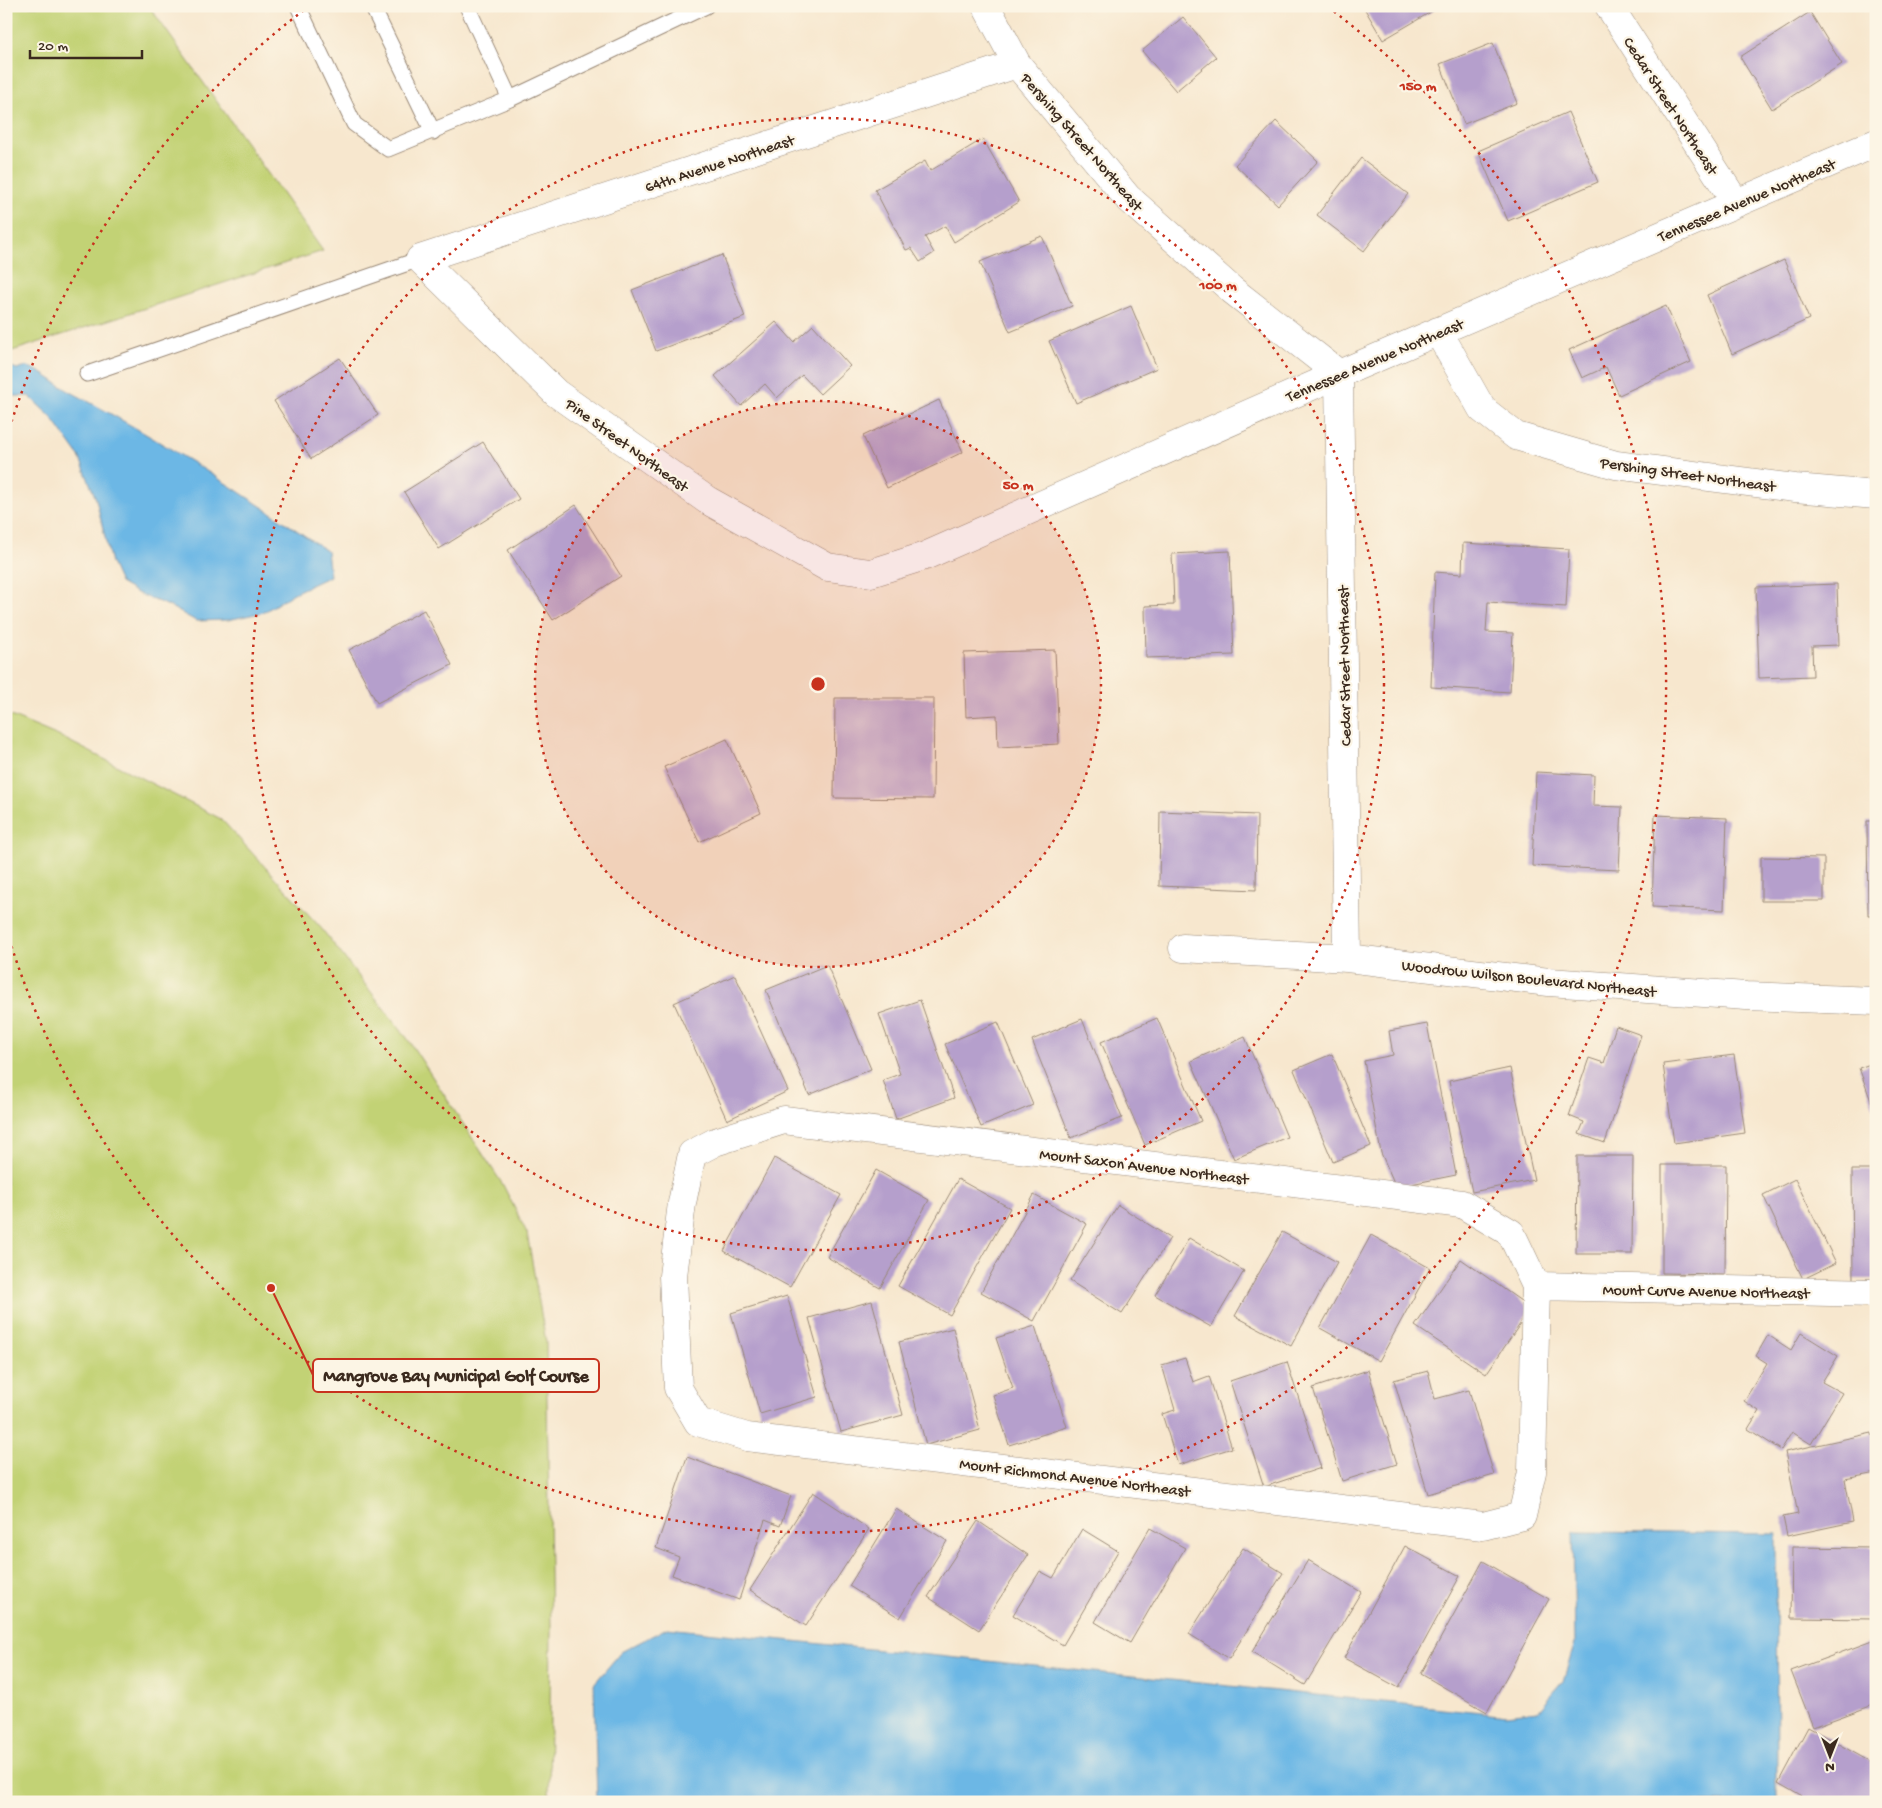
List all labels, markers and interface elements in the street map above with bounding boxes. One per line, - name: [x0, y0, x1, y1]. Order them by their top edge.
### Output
- scale bar: [30, 28, 142, 60]
- street label: Cedar Street Northeast: [1617, 35, 1721, 180]
- text: 20 m: [38, 38, 68, 56]
- street label: Pershing Street Northeast: [1015, 70, 1146, 217]
- text: 150 m: [1399, 78, 1437, 96]
- street label: 64th Avenue Northeast: [643, 132, 798, 198]
- street label: Tennessee Avenue Northeast: [1655, 156, 1840, 249]
- text: 100 m: [1198, 277, 1237, 295]
- street label: Tennessee Avenue Northeast: [1283, 316, 1468, 409]
- street label: Pine Street Northeast: [560, 395, 692, 499]
- street label: Pershing Street Northeast: [1598, 455, 1778, 498]
- text: 50 m: [1003, 477, 1034, 495]
- street label: Cedar Street Northeast: [1336, 584, 1357, 746]
- centre of rings: [809, 675, 827, 693]
- street label: Woodrow Wilson Boulevard Northeast: [1401, 958, 1658, 1003]
- street label: Mount Saxon Avenue Northeast: [1038, 1146, 1251, 1191]
- street label: Mount Curve Avenue Northeast: [1602, 1282, 1811, 1305]
- callout: Mangrove Bay Municipal Golf Course: [313, 1359, 599, 1392]
- text: Mangrove Bay Municipal Golf Course: [323, 1367, 589, 1388]
- street label: Mount Richmond Avenue Northeast: [958, 1456, 1192, 1503]
- north arrow: [1804, 1730, 1854, 1780]
- text: N: [1825, 1758, 1835, 1775]

